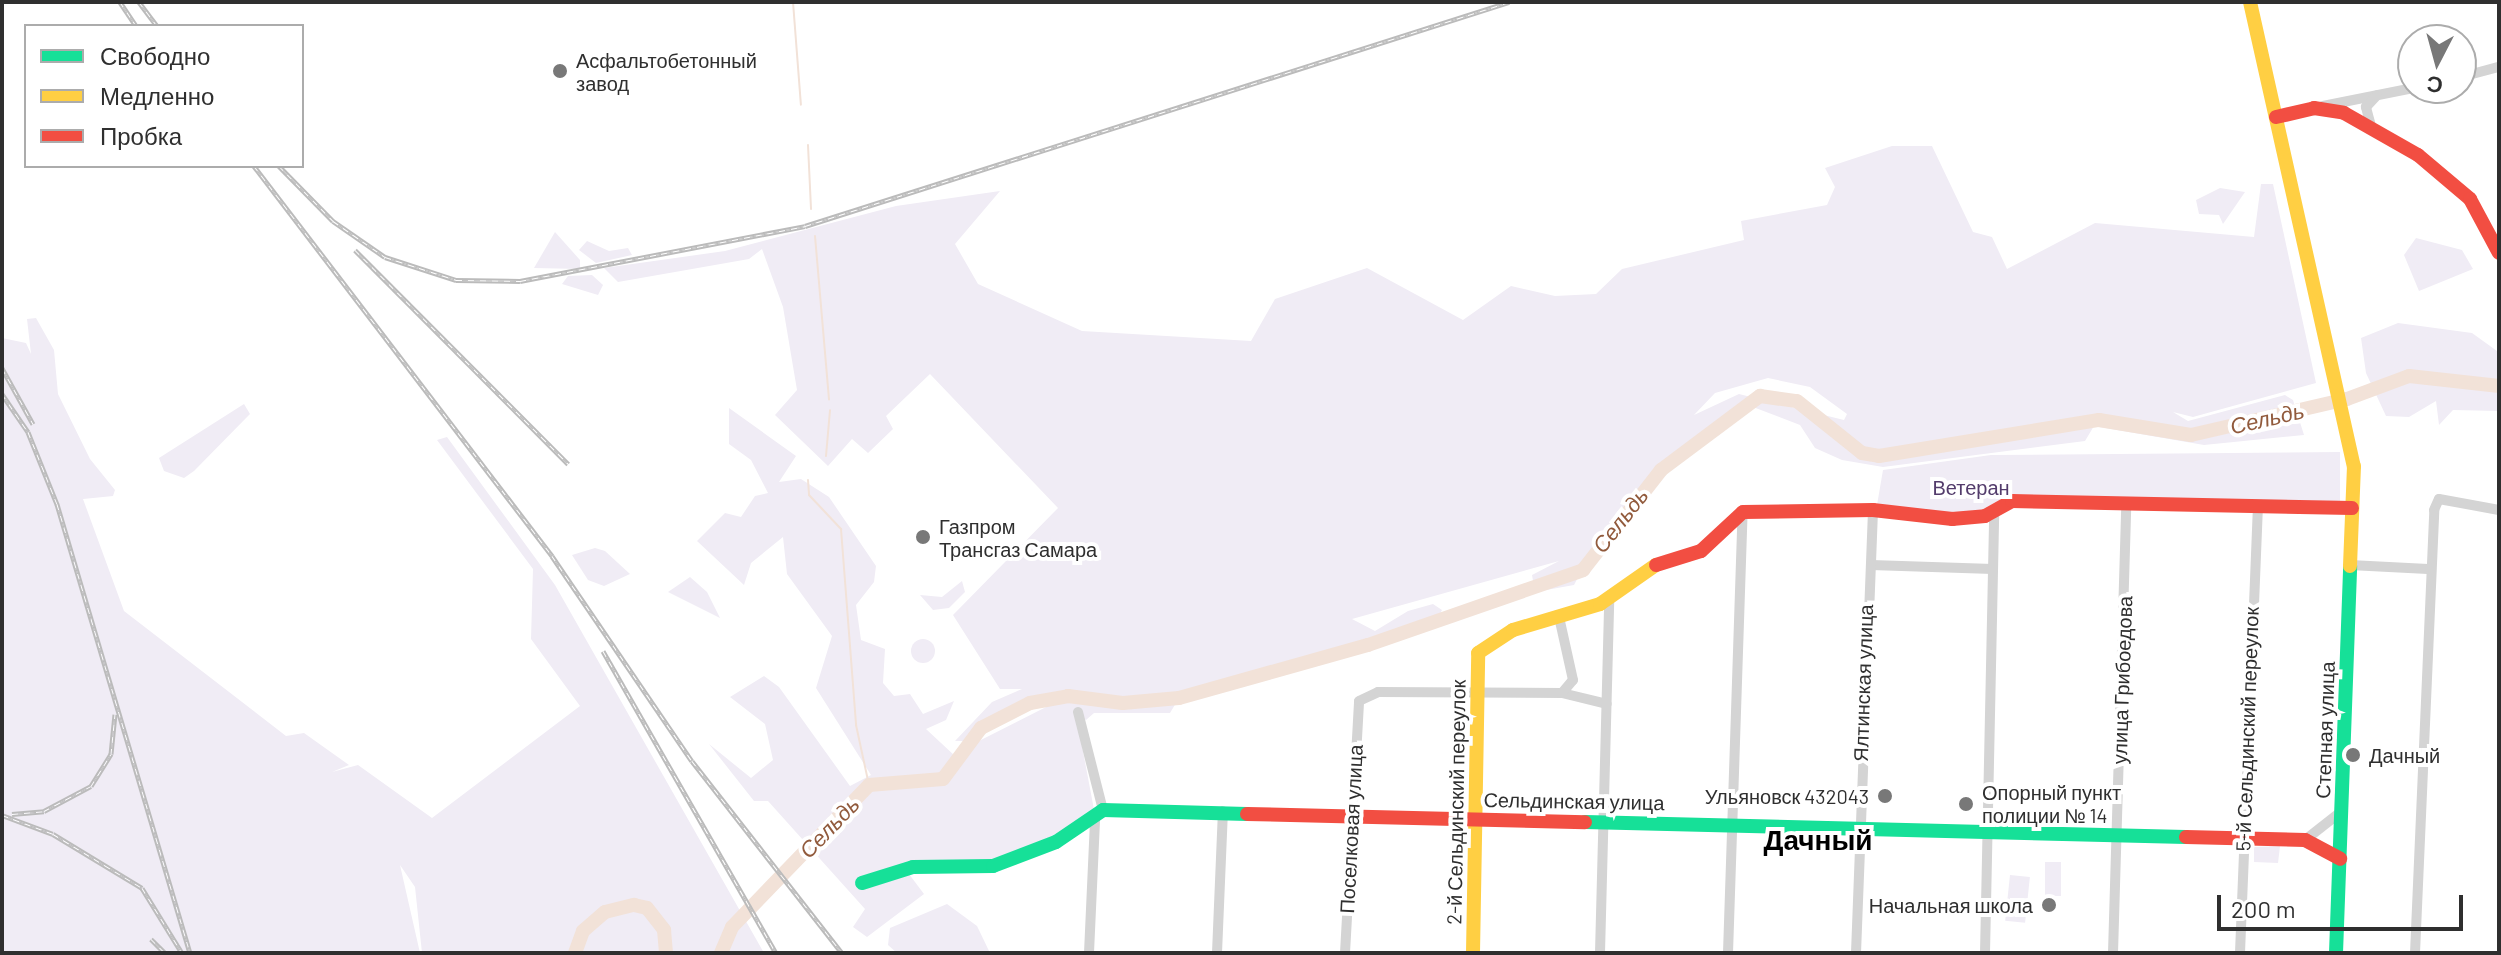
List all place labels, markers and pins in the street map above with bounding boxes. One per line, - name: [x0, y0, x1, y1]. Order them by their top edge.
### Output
- place label: Асфальтобетонный завод: [576, 48, 757, 95]
- marker: Асфальтобетонный завод: [551, 62, 569, 80]
- place label: Газпром Трансгаз Самара: [939, 514, 1097, 561]
- marker: Газпром Трансгаз Самара: [914, 528, 932, 546]
- place label: Дачный: [2369, 743, 2440, 767]
- marker: Дачный: [2344, 746, 2362, 764]
- place label: Опорный пункт полиции № 14: [1982, 780, 2121, 827]
- place label: Ульяновск 432043: [1705, 784, 1869, 808]
- marker: Ульяновск 432043: [1876, 787, 1894, 805]
- marker: Опорный пункт полиции № 14: [1957, 795, 1975, 813]
- place label: Начальная школа: [1869, 893, 2033, 917]
- marker: Начальная школа: [2040, 896, 2058, 914]

